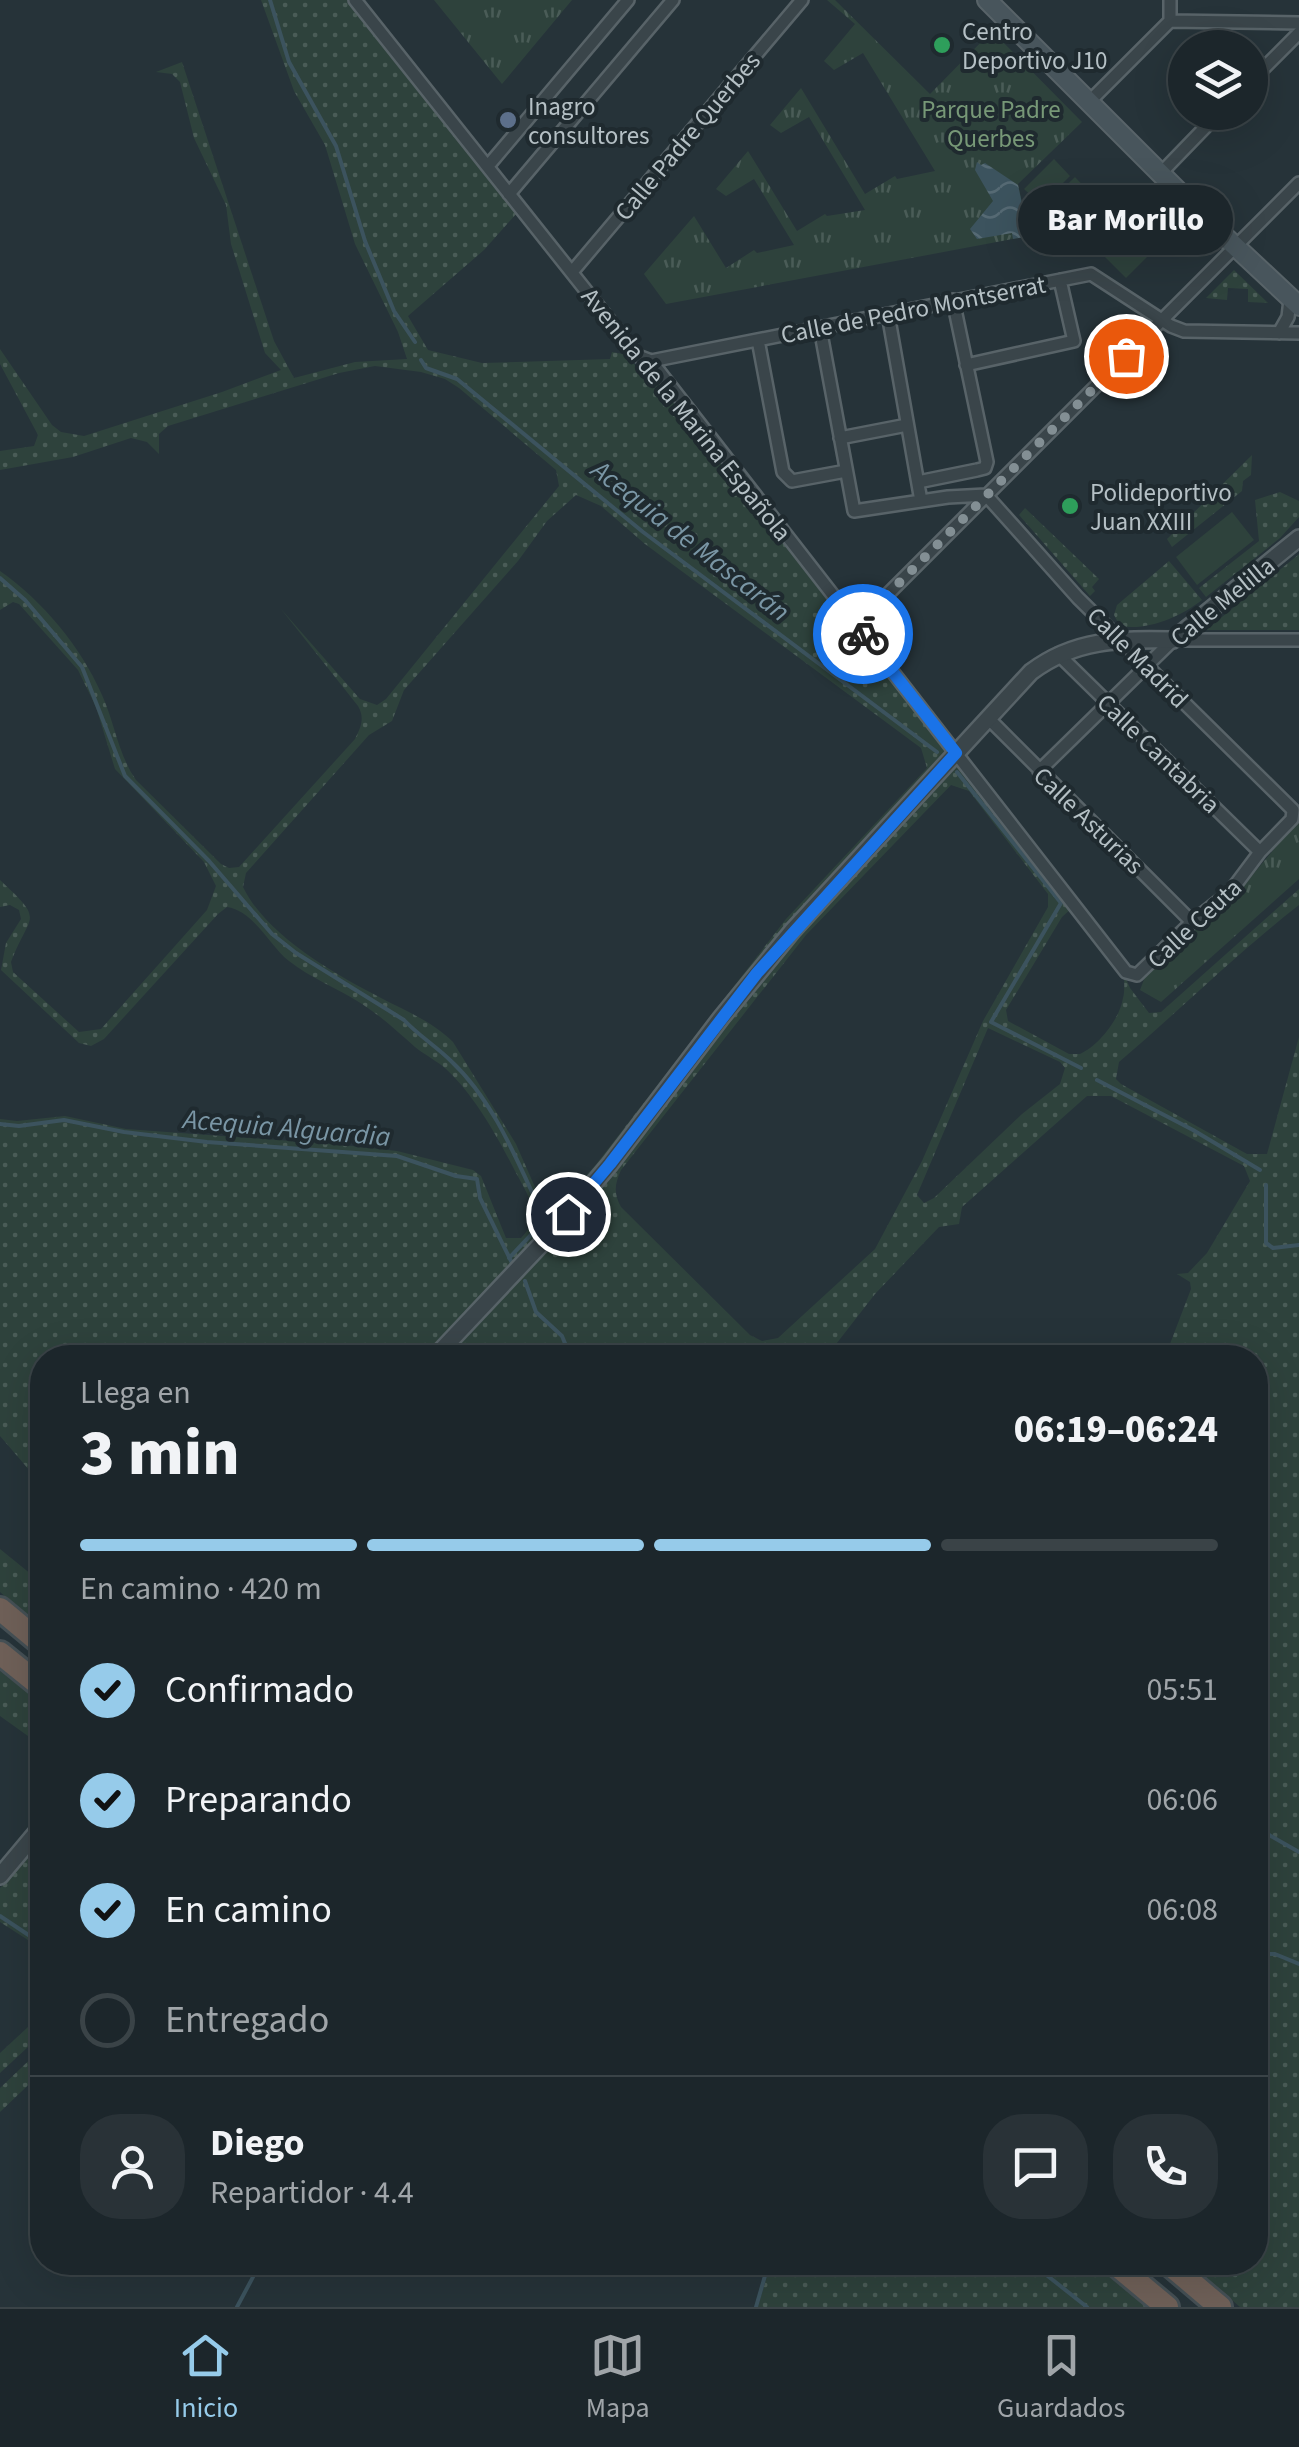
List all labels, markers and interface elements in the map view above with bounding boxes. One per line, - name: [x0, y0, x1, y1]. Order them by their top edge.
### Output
- place label: Centro Deportivo J10: [962, 14, 1107, 79]
- map controls: [1168, 30, 1268, 130]
- button: layers: [1168, 30, 1268, 130]
- marker: Centro Deportivo J10: [931, 34, 953, 56]
- street label: Calle Padre Querbes: [606, 44, 769, 229]
- place label: Inagro consultores: [528, 89, 650, 154]
- park label: Parque Padre Querbes: [921, 92, 1061, 157]
- marker: Inagro consultores: [497, 109, 519, 131]
- callout: Bar Morillo: [1018, 186, 1234, 256]
- text: Bar Morillo: [1047, 197, 1204, 243]
- street label: Calle de Pedro Montserrat: [778, 267, 1049, 353]
- street label: Avenida de la Marina Española: [573, 280, 800, 549]
- pin: [1084, 314, 1169, 399]
- icon: bag: [1099, 329, 1154, 384]
- water label: Acequia de Mascarán: [581, 449, 798, 631]
- place label: Polideportivo Juan XXIII: [1090, 475, 1232, 540]
- marker: Polideportivo Juan XXIII: [1059, 495, 1081, 517]
- street label: Calle Melilla: [1163, 548, 1283, 655]
- courier: [813, 584, 913, 684]
- street label: Calle Madrid: [1078, 599, 1196, 717]
- icon: bike: [836, 607, 891, 662]
- street label: Calle Cantabria: [1088, 685, 1228, 822]
- street label: Calle Asturias: [1025, 759, 1152, 883]
- street label: Calle Ceuta: [1139, 870, 1250, 977]
- water label: Acequia Alguardia: [180, 1099, 392, 1157]
- pin: [526, 1172, 611, 1257]
- icon: home: [541, 1187, 596, 1242]
- text: Llega en: [80, 1370, 191, 1416]
- text: 06:19–06:24: [1014, 1403, 1218, 1457]
- text: 3 min: [80, 1407, 240, 1500]
- text: En camino · 420 m: [80, 1566, 322, 1612]
- icon: check: [80, 1663, 135, 1718]
- text: Confirmado: [165, 1663, 354, 1717]
- text: 05:51: [1146, 1667, 1218, 1713]
- icon: check: [80, 1773, 135, 1828]
- text: Preparando: [165, 1773, 352, 1827]
- text: 06:06: [1146, 1777, 1218, 1823]
- icon: check: [80, 1883, 135, 1938]
- text: En camino: [165, 1883, 332, 1937]
- text: 06:08: [1146, 1887, 1218, 1933]
- text: Entregado: [165, 1993, 329, 2047]
- button: person: [80, 2114, 185, 2219]
- button: chat: [983, 2114, 1088, 2219]
- button: phone: [1113, 2114, 1218, 2219]
- text: Diego: [210, 2116, 305, 2170]
- text: Repartidor · 4.4: [210, 2170, 414, 2216]
- tab: Inicio: [174, 2328, 238, 2428]
- tab: Mapa: [586, 2328, 650, 2428]
- tab: Guardados: [997, 2328, 1125, 2428]

